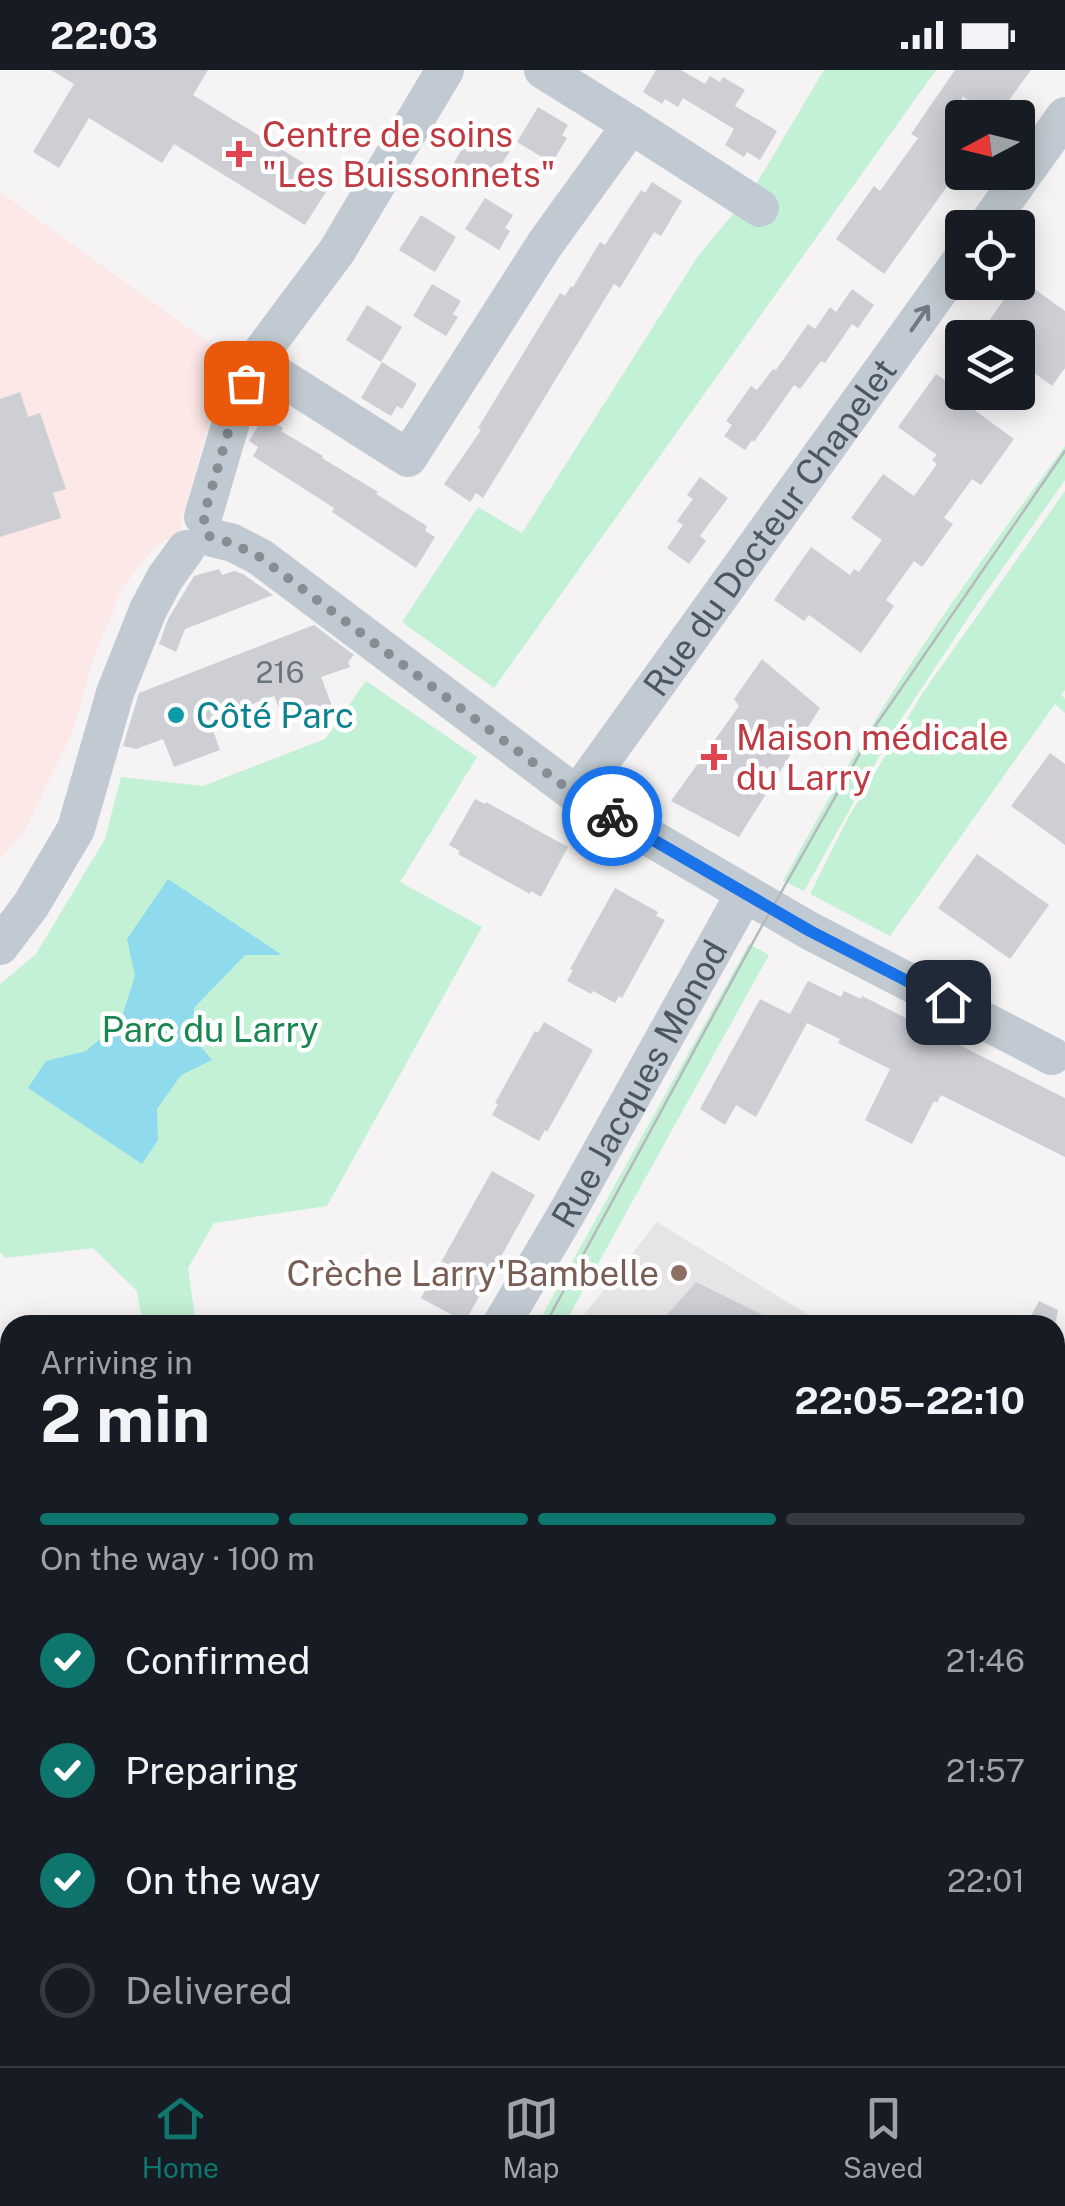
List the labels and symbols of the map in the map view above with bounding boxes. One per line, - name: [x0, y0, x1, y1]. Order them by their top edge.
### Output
- north arrow: [945, 100, 1035, 190]
- place label: Centre de soins "Les Buissonnets": [262, 114, 555, 195]
- marker: Centre de soins "Les Buissonnets": [226, 141, 252, 167]
- one-way arrow: [909, 305, 930, 333]
- pin: [204, 341, 289, 426]
- street label: Rue du Docteur Chapelet: [635, 350, 905, 704]
- house number: 216: [256, 654, 304, 690]
- place label: Côté Parc: [196, 695, 354, 736]
- marker: Côté Parc: [165, 704, 187, 726]
- place label: Maison médicale du Larry: [736, 717, 1009, 798]
- marker: Maison médicale du Larry: [701, 744, 727, 770]
- courier: [562, 766, 662, 866]
- street label: Rue Jacques Monod: [543, 933, 735, 1235]
- pin: [906, 960, 991, 1045]
- park label: Parc du Larry: [102, 1009, 318, 1050]
- place label: Crèche Larry'Bambelle: [287, 1253, 659, 1294]
- marker: Crèche Larry'Bambelle: [668, 1262, 690, 1284]

